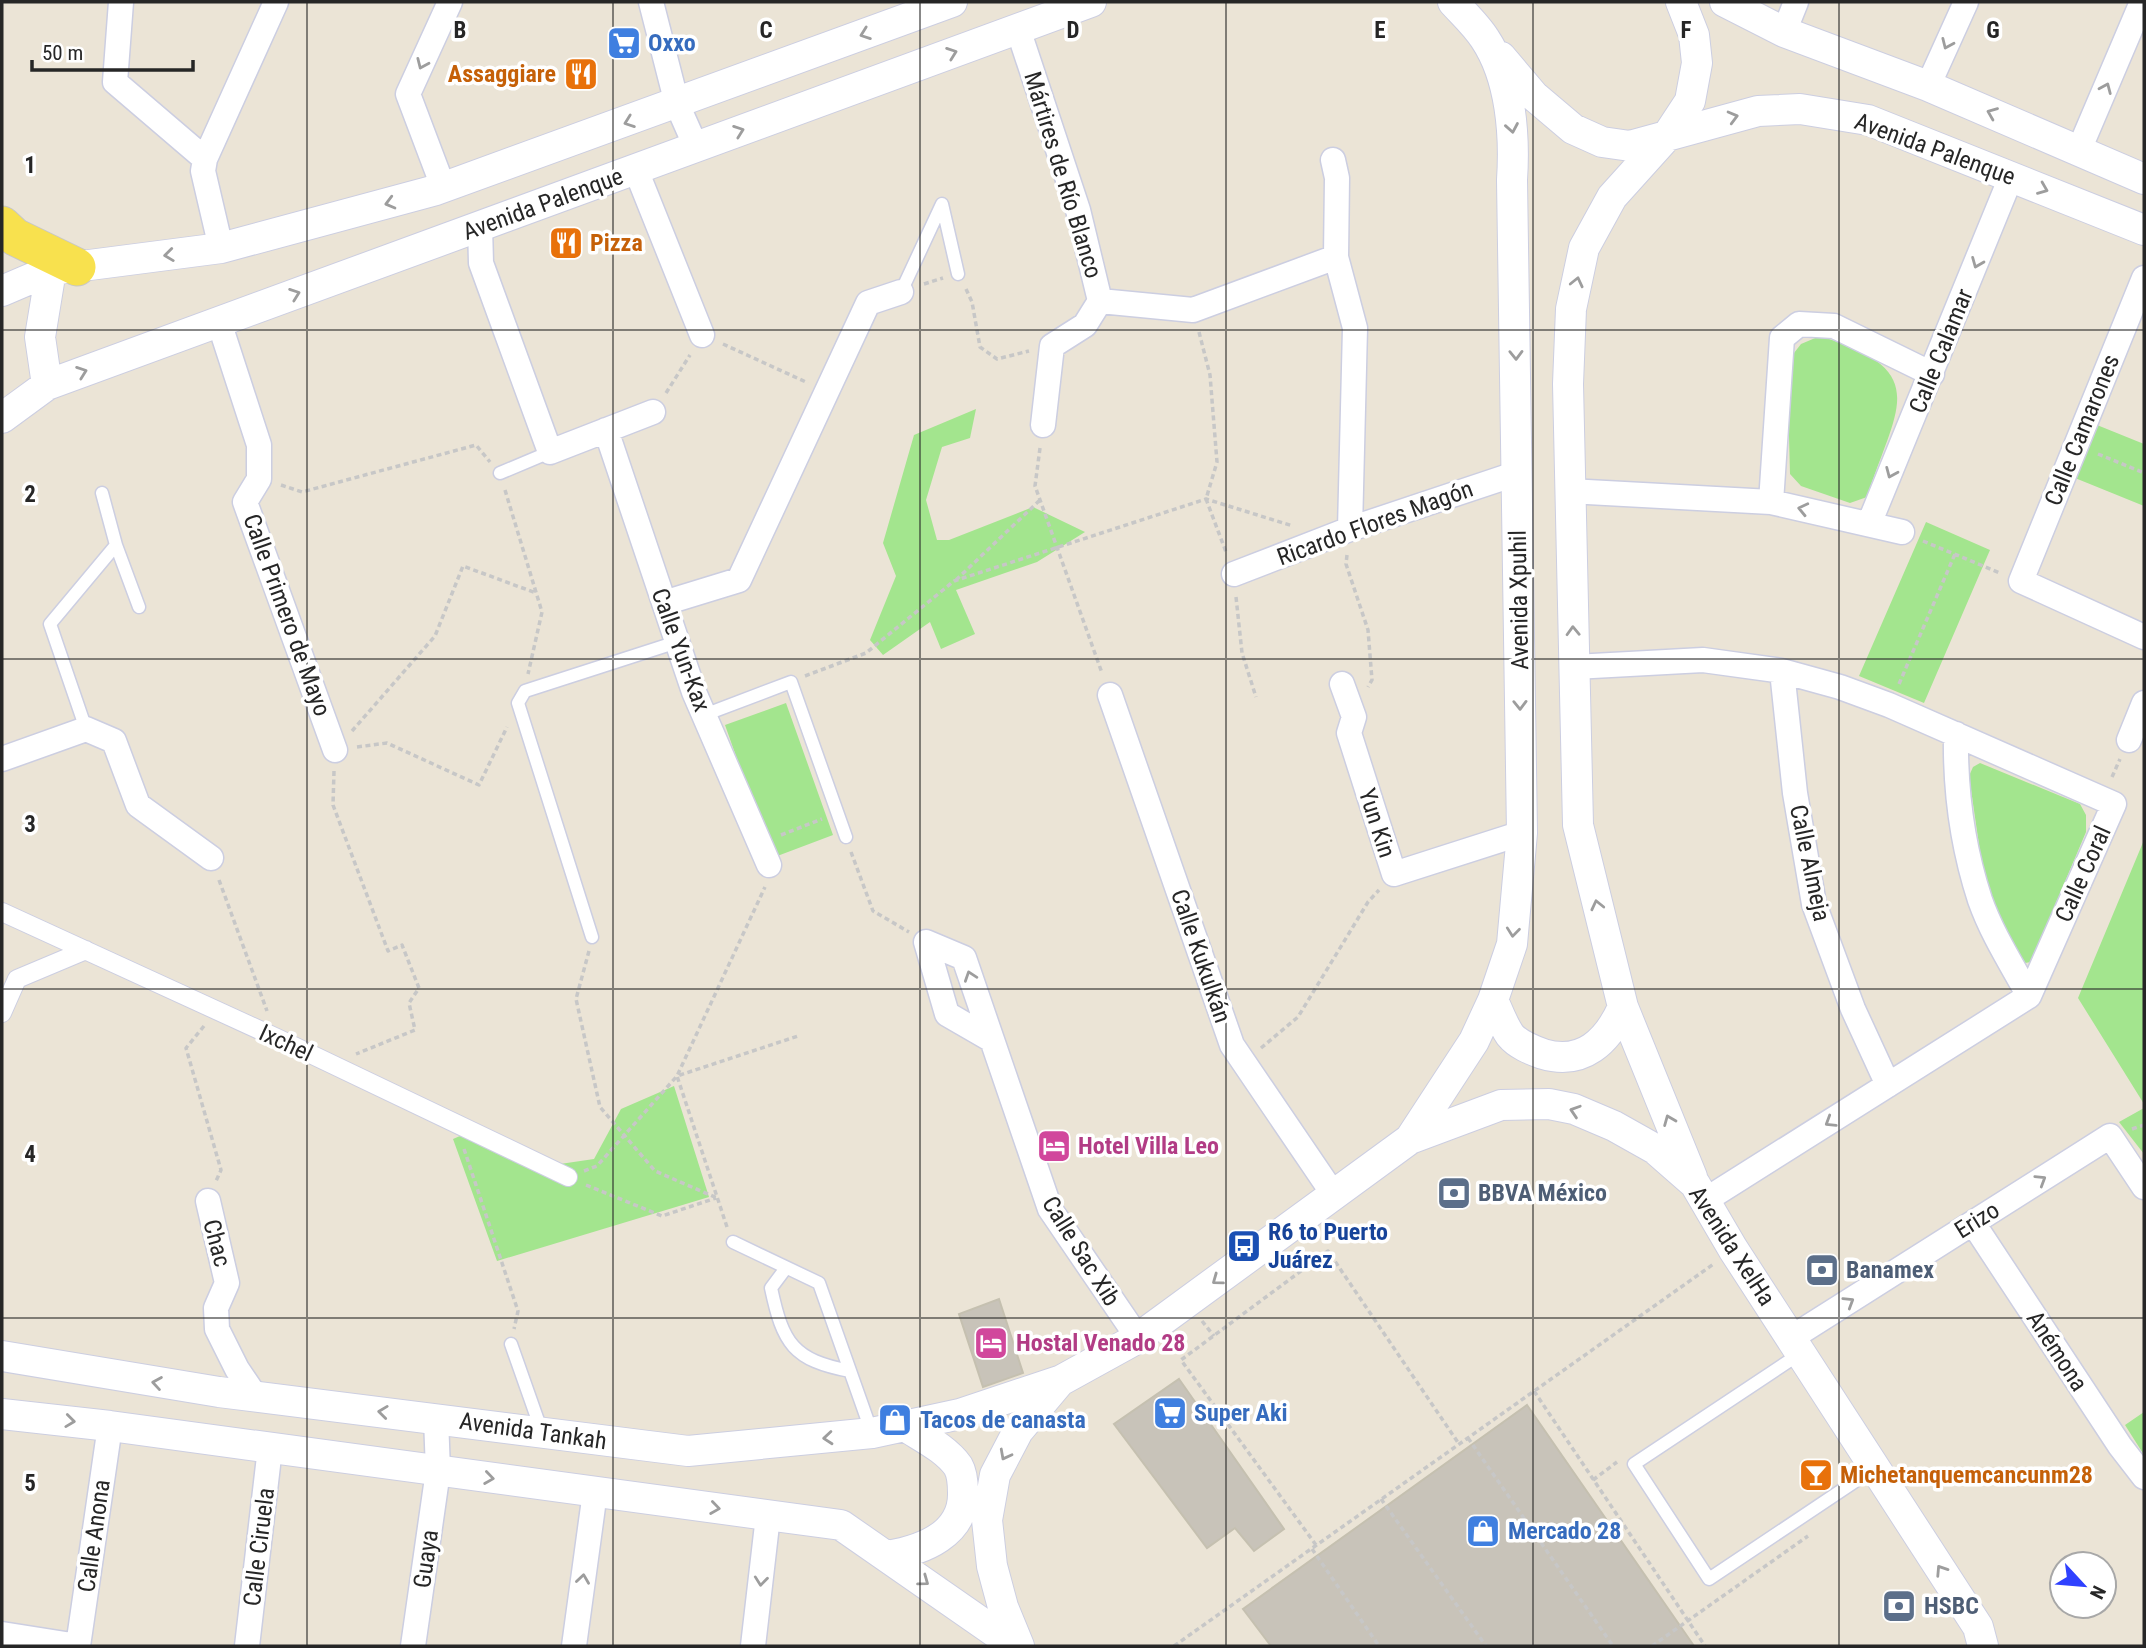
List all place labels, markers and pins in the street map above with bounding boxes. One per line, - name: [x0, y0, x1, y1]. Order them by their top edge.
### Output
- supermarket icon: Oxxo: [605, 24, 643, 62]
- place label: Oxxo: [648, 29, 696, 57]
- restaurant icon: Assaggiare: [562, 55, 600, 93]
- place label: Assaggiare: [448, 60, 556, 88]
- restaurant icon: Pizza: [547, 224, 585, 262]
- place label: Pizza: [590, 229, 643, 257]
- hotel icon: Hotel Villa Leo: [1035, 1127, 1073, 1165]
- place label: Hotel Villa Leo: [1078, 1132, 1219, 1160]
- bank icon: BBVA México: [1435, 1174, 1473, 1212]
- place label: BBVA México: [1478, 1179, 1607, 1207]
- place label: R6 to Puerto Juárez: [1268, 1218, 1388, 1274]
- bus stop icon: R6 to Puerto Juárez: [1225, 1227, 1263, 1265]
- bank icon: Banamex: [1803, 1251, 1841, 1289]
- place label: Banamex: [1846, 1256, 1934, 1284]
- hotel icon: Hostal Venado 28: [972, 1324, 1010, 1362]
- place label: Hostal Venado 28: [1016, 1329, 1185, 1357]
- supermarket icon: Super Aki: [1151, 1394, 1189, 1432]
- place label: Super Aki: [1194, 1399, 1287, 1427]
- shop icon: Tacos de canasta: [876, 1401, 914, 1439]
- place label: Tacos de canasta: [920, 1406, 1086, 1434]
- bar icon: Michetanquemcancunm28: [1797, 1456, 1835, 1494]
- place label: Michetanquemcancunm28: [1840, 1461, 2093, 1489]
- shop icon: Mercado 28: [1464, 1512, 1502, 1550]
- place label: Mercado 28: [1508, 1517, 1621, 1545]
- bank icon: HSBC: [1880, 1587, 1918, 1625]
- place label: HSBC: [1924, 1592, 1979, 1620]

